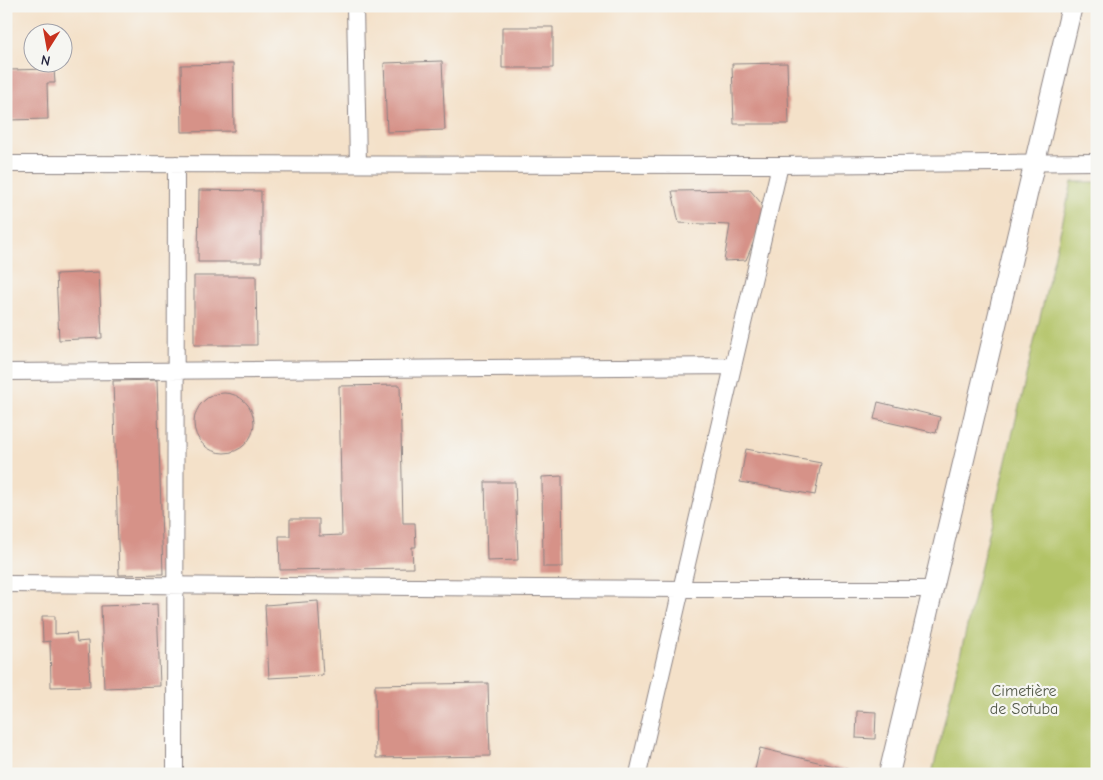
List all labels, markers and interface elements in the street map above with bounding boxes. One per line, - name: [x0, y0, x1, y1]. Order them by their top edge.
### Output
- north arrow: [22, 22, 72, 72]
- text: N: [40, 51, 52, 69]
- park label: Cimetière de Sotuba: [990, 682, 1058, 718]

